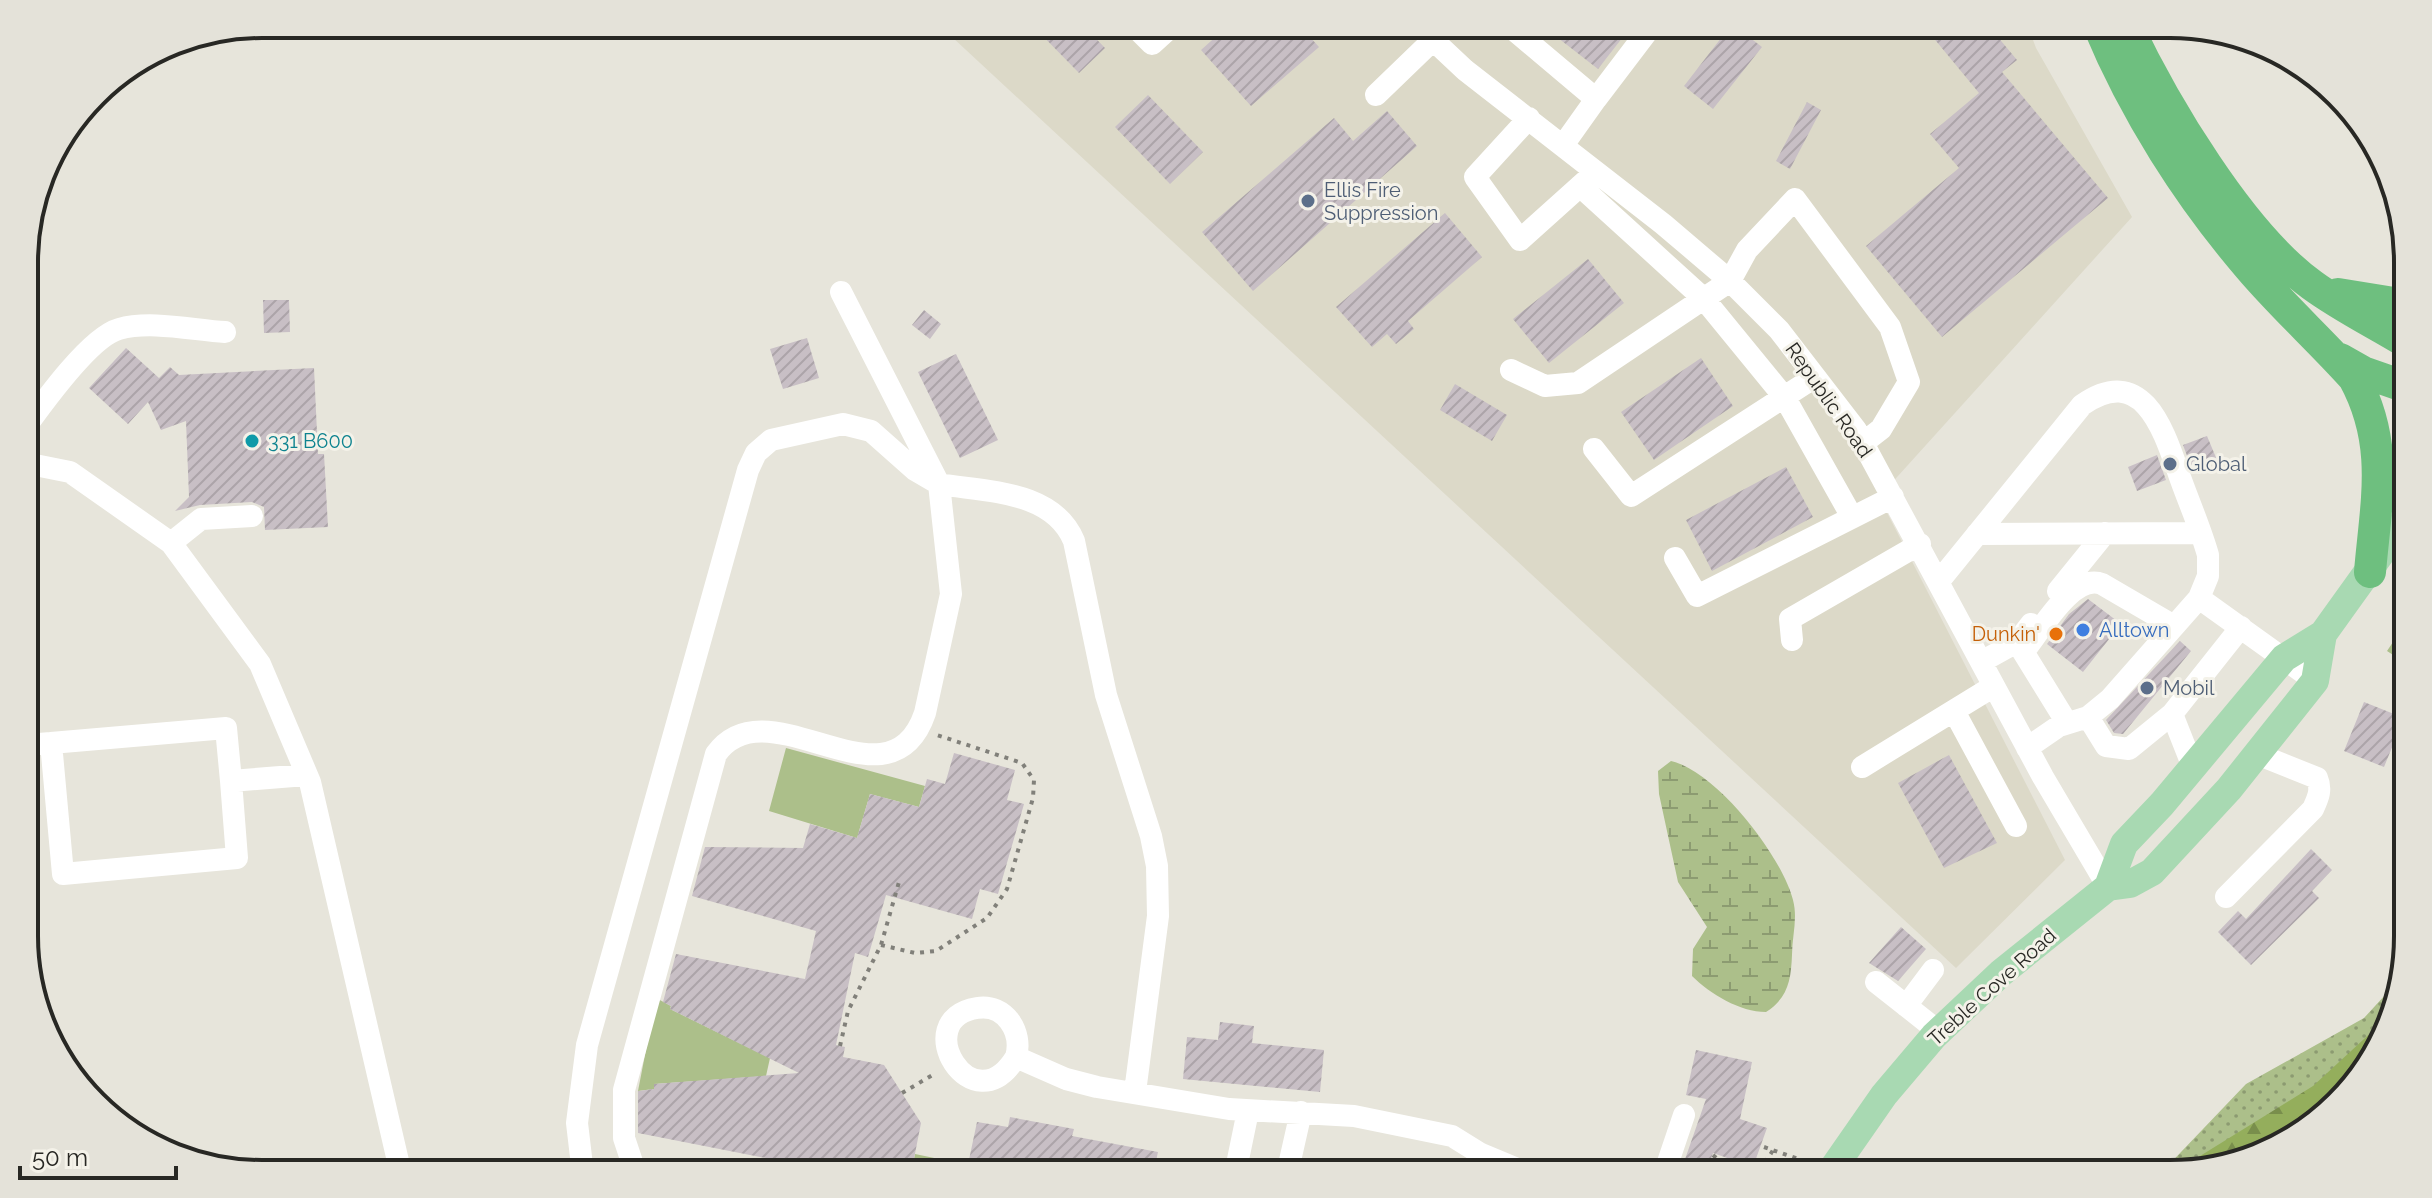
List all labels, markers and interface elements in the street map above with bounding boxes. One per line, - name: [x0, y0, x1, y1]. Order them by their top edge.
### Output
- place label: Ellis Fire Suppression: [1324, 178, 1438, 225]
- marker: Ellis Fire Suppression: [1299, 192, 1317, 210]
- street label: Republic Road: [1780, 338, 1878, 462]
- place label: 331 B600: [268, 429, 353, 453]
- marker: 331 B600: [243, 432, 261, 450]
- place label: Global: [2186, 452, 2247, 476]
- marker: Global: [2161, 455, 2179, 473]
- place label: Alltown: [2099, 618, 2169, 642]
- marker: Alltown: [2074, 621, 2092, 639]
- place label: Dunkin': [1972, 622, 2040, 646]
- marker: Dunkin': [2047, 625, 2065, 643]
- place label: Mobil: [2163, 676, 2215, 700]
- marker: Mobil: [2138, 679, 2156, 697]
- street label: Treble Cove Road: [1923, 923, 2061, 1051]
- scale bar: [20, 1130, 176, 1180]
- text: 50 m: [32, 1143, 88, 1172]

